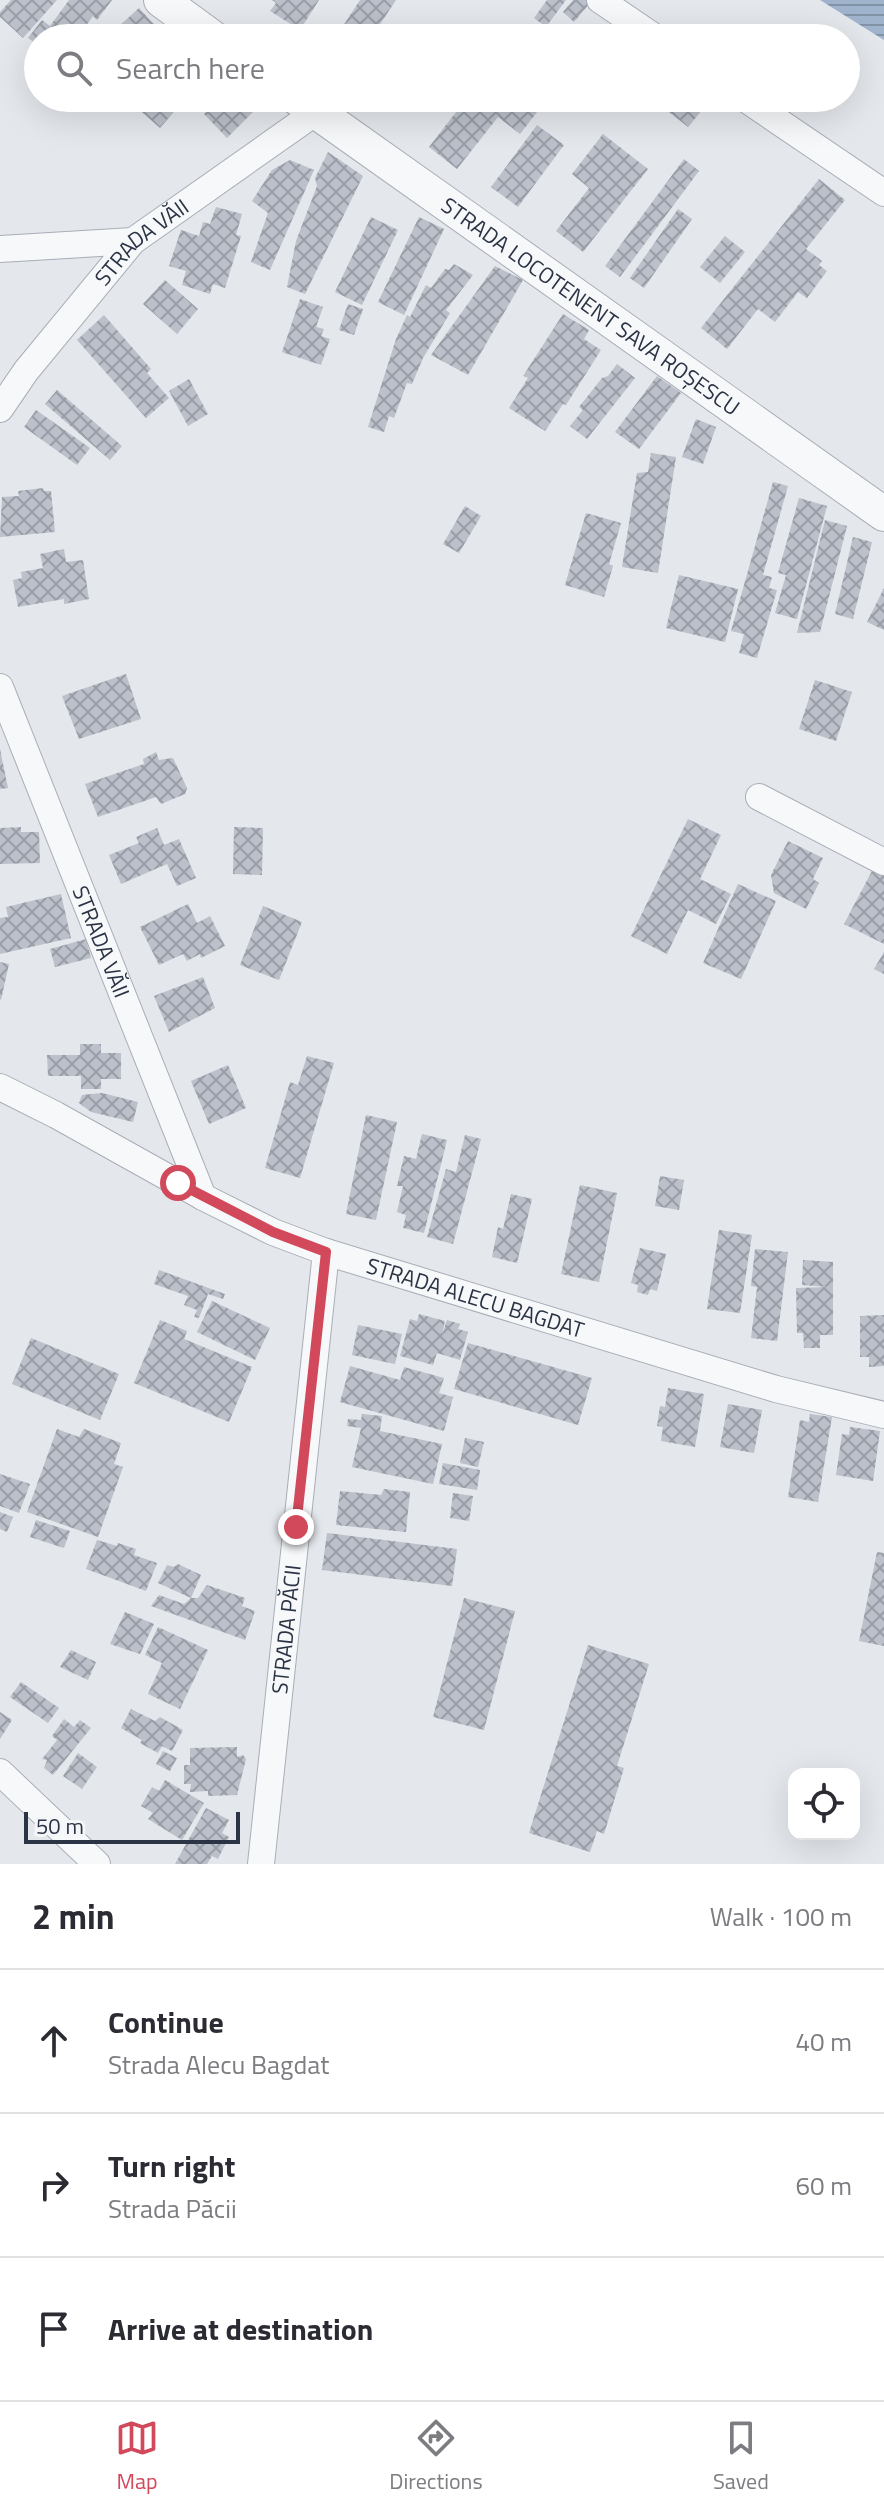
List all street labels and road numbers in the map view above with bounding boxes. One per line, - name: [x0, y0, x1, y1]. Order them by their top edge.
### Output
- street label: STRADA LOCOTENENT SAVA ROȘESCU: [434, 188, 747, 424]
- street label: STRADA VĂII: [86, 190, 196, 293]
- street label: STRADA VĂII: [64, 880, 139, 1003]
- street label: STRADA ALECU BAGDAT: [362, 1248, 589, 1347]
- street label: STRADA PĂCII: [262, 1563, 310, 1696]

